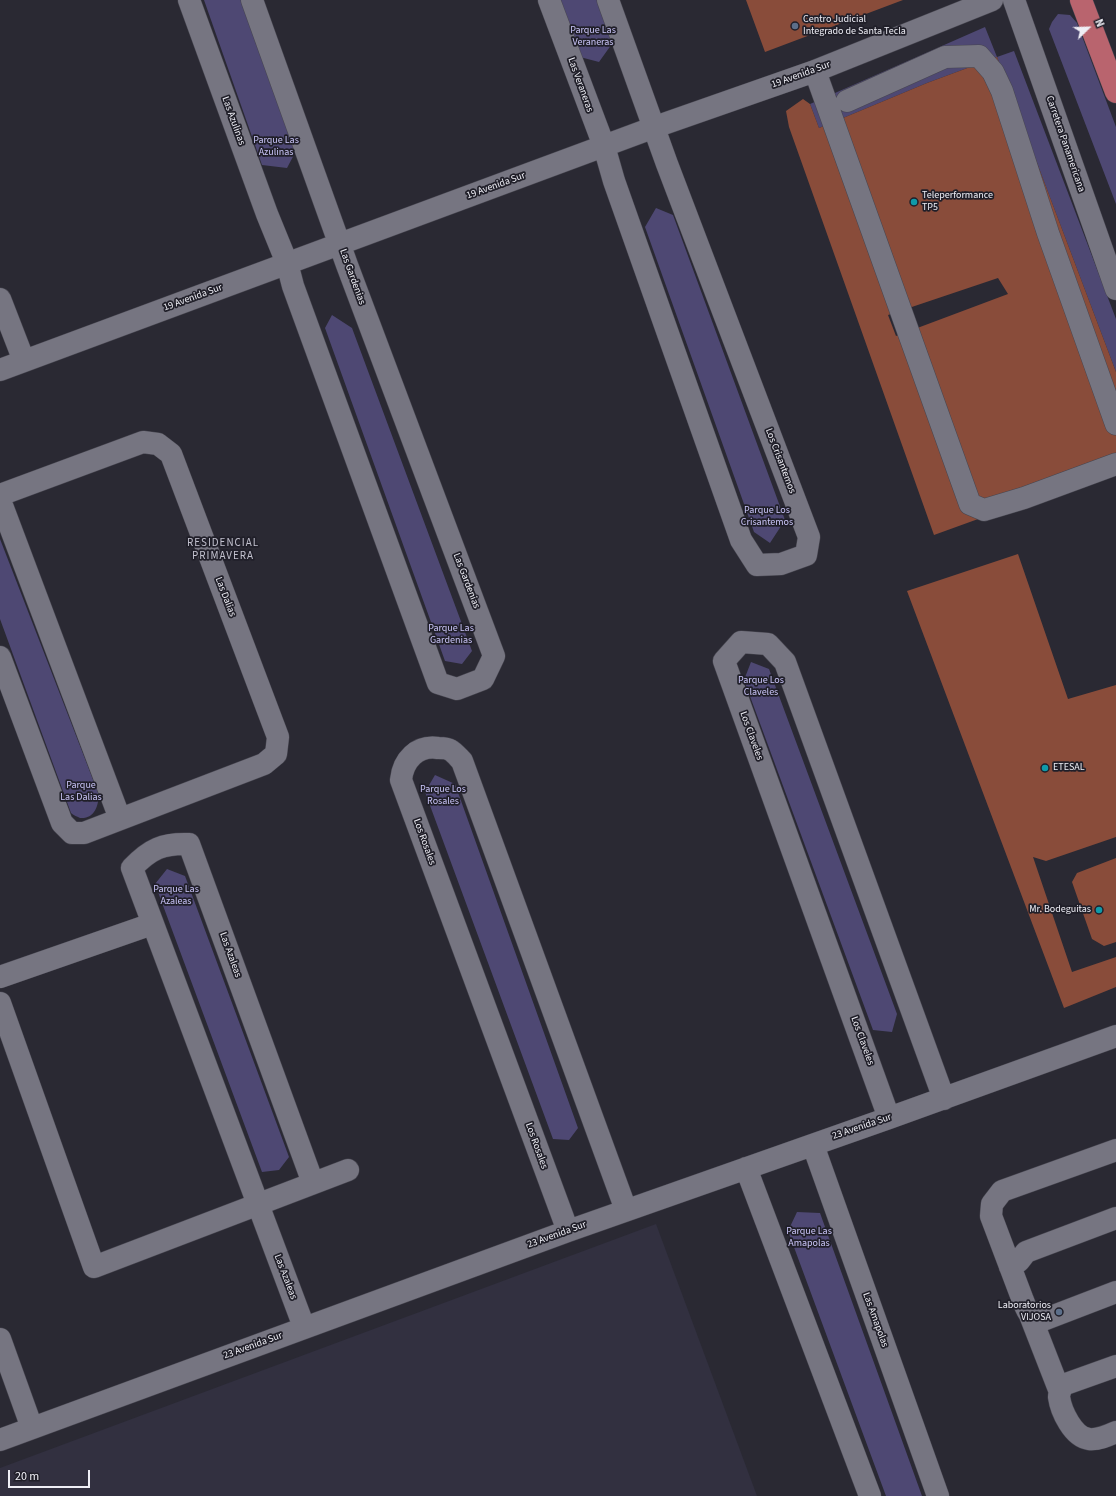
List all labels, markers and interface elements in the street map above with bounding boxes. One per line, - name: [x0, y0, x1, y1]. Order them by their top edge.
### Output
- north arrow: [1068, 8, 1108, 48]
- place label: Centro Judicial Integrado de Santa Tecla: [803, 14, 906, 38]
- text: N: [1091, 17, 1108, 29]
- marker: Centro Judicial Integrado de Santa Tecla: [790, 21, 800, 31]
- park label: Parque Las Veraneras: [570, 25, 616, 48]
- street label: Las Veraneras: [565, 56, 595, 114]
- street label: 19 Avenida Sur: [770, 59, 832, 91]
- street label: Carretera Panamericana: [1043, 94, 1087, 194]
- street label: Las Azulinas: [219, 95, 247, 147]
- park label: Parque Las Azulinas: [253, 135, 299, 158]
- street label: 19 Avenida Sur: [465, 170, 527, 202]
- place label: Teleperformance TP5: [922, 190, 993, 214]
- marker: Teleperformance TP5: [909, 197, 919, 207]
- street label: Las Gardenias: [336, 248, 368, 306]
- street label: 19 Avenida Sur: [162, 282, 224, 314]
- street label: Los Crisantemos: [762, 427, 798, 495]
- park label: Parque Los Crisantemos: [741, 505, 793, 528]
- district label: RESIDENCIAL PRIMAVERA: [187, 537, 259, 563]
- street label: Las Gardenias: [450, 552, 482, 610]
- street label: Las Dalias: [212, 575, 238, 619]
- park label: Parque Las Gardenias: [428, 623, 474, 646]
- park label: Parque Los Claveles: [738, 675, 784, 698]
- street label: Los Claveles: [737, 710, 765, 762]
- place label: ETESAL: [1053, 762, 1085, 774]
- marker: ETESAL: [1040, 763, 1050, 773]
- park label: Parque Las Dalias: [60, 780, 102, 804]
- park label: Parque Los Rosales: [420, 784, 466, 808]
- street label: Los Rosales: [410, 817, 438, 867]
- park label: Parque Las Azaleas: [153, 884, 199, 908]
- place label: Mr. Bodeguitas: [1029, 904, 1091, 916]
- marker: Mr. Bodeguitas: [1094, 905, 1104, 915]
- street label: Las Azaleas: [216, 931, 244, 979]
- street label: Los Claveles: [848, 1015, 876, 1067]
- street label: 23 Avenida Sur: [831, 1111, 893, 1143]
- street label: Los Rosales: [522, 1121, 550, 1171]
- street label: 23 Avenida Sur: [526, 1219, 588, 1251]
- park label: Parque Las Amapolas: [786, 1226, 832, 1250]
- street label: Las Azaleas: [271, 1253, 299, 1301]
- street label: Las Amapolas: [860, 1291, 890, 1349]
- place label: Laboratorios VIJOSA: [998, 1300, 1051, 1324]
- marker: Laboratorios VIJOSA: [1054, 1307, 1064, 1317]
- street label: 23 Avenida Sur: [222, 1330, 284, 1362]
- scale bar: [10, 1462, 92, 1488]
- text: 20 m: [15, 1468, 39, 1485]

